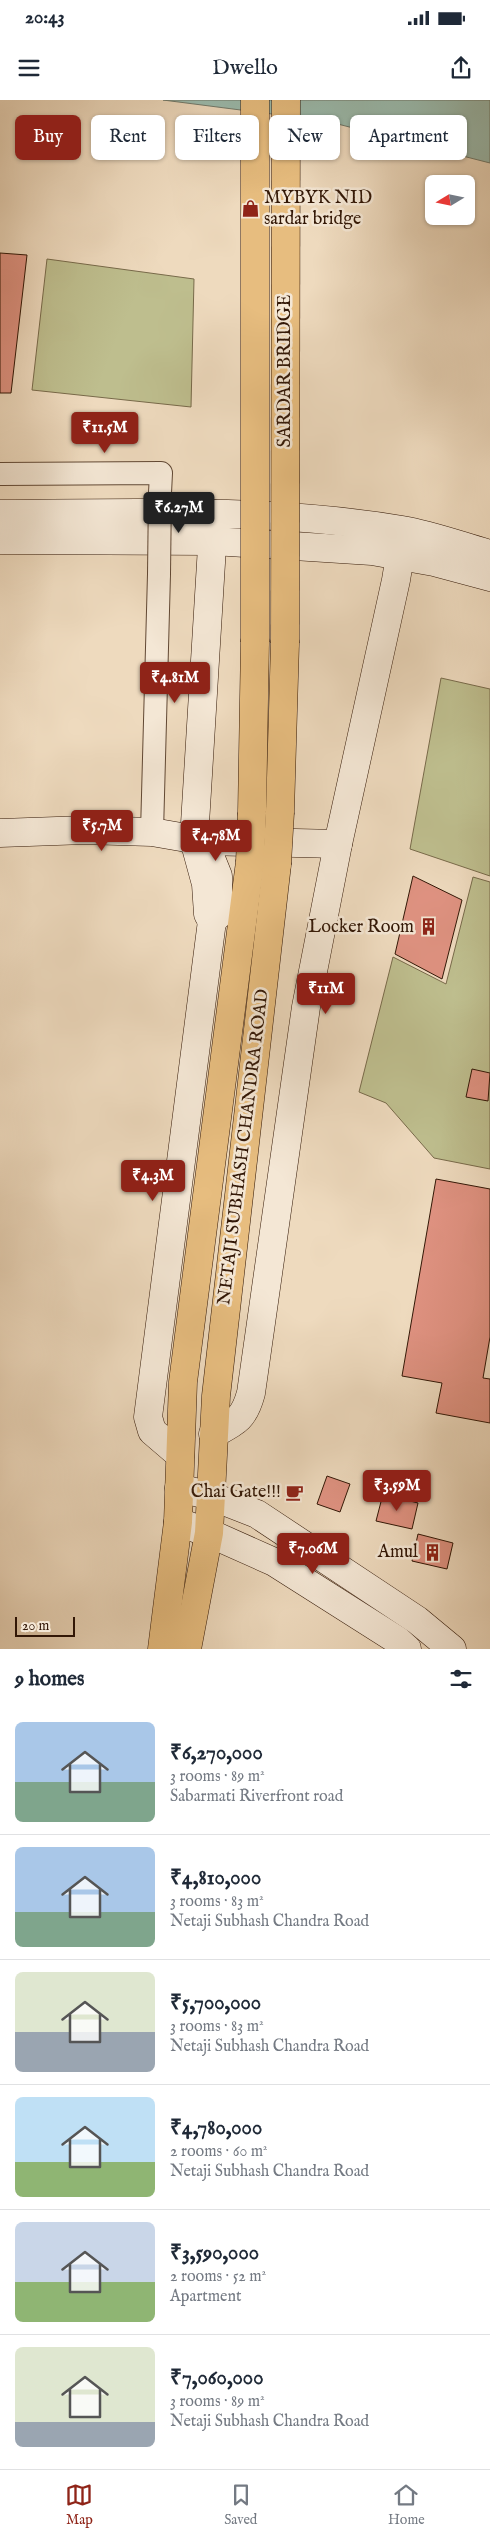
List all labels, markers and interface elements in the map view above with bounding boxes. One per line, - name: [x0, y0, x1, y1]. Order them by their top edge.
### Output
- text: 20:43: [25, 6, 65, 30]
- icon: menu: [15, 54, 43, 82]
- text: Dwello: [212, 54, 278, 82]
- icon: share: [447, 54, 475, 82]
- chip: Buy: [15, 115, 81, 160]
- chip: Rent: [91, 115, 165, 160]
- chip: Filters: [175, 115, 259, 160]
- chip: New: [269, 115, 340, 160]
- chip: Apartment: [350, 115, 467, 160]
- north arrow: [425, 175, 475, 225]
- map controls: [425, 175, 475, 225]
- place label: MYBYK NID sardar bridge: [264, 187, 372, 231]
- shop icon: MYBYK NID sardar bridge: [240, 198, 260, 218]
- street label: SARDAR BRIDGE: [274, 294, 297, 448]
- pin: ₹11.5M: [64, 412, 146, 454]
- text: ₹11.5M: [82, 418, 128, 438]
- pin: ₹6.27M: [138, 492, 220, 534]
- text: ₹6.27M: [154, 498, 204, 518]
- pin: ₹4.81M: [134, 662, 216, 704]
- text: ₹4.81M: [151, 668, 199, 688]
- pin: ₹5.7M: [67, 810, 137, 852]
- text: ₹5.7M: [82, 816, 122, 836]
- pin: ₹4.78M: [175, 820, 257, 862]
- text: ₹4.78M: [192, 826, 240, 846]
- place label: Locker Room: [308, 916, 414, 939]
- building icon: Locker Room: [418, 917, 438, 937]
- pin: ₹11M: [296, 972, 356, 1015]
- text: ₹11M: [308, 979, 344, 999]
- street label: NETAJI SUBHASH CHANDRA ROAD: [213, 988, 275, 1306]
- pin: ₹4.3M: [118, 1160, 188, 1202]
- text: ₹4.3M: [132, 1166, 174, 1186]
- pin: ₹3.59M: [356, 1470, 438, 1512]
- text: ₹3.59M: [374, 1476, 420, 1496]
- place label: Chai Gate!!!: [191, 1481, 281, 1504]
- cafe icon: Chai Gate!!!: [285, 1482, 305, 1502]
- pin: ₹7.06M: [272, 1532, 354, 1575]
- text: ₹7.06M: [288, 1539, 338, 1559]
- place label: Amul: [377, 1541, 418, 1564]
- building icon: Amul: [422, 1542, 442, 1562]
- scale bar: [15, 1614, 75, 1637]
- text: 20 m: [22, 1617, 49, 1635]
- icon: filters: [447, 1665, 475, 1693]
- text: 9 homes: [15, 1666, 84, 1693]
- text: ₹6,270,000: [170, 1740, 263, 1767]
- icon: home: [55, 1742, 115, 1802]
- text: 3 rooms · 89 m²: [170, 1767, 265, 1787]
- text: Sabarmati Riverfront road: [170, 1787, 343, 1807]
- text: ₹4,810,000: [170, 1865, 261, 1892]
- icon: home: [55, 1867, 115, 1927]
- text: 3 rooms · 83 m²: [170, 1892, 264, 1912]
- text: Netaji Subhash Chandra Road: [170, 1912, 369, 1932]
- text: ₹5,700,000: [170, 1990, 261, 2017]
- icon: home: [55, 1992, 115, 2052]
- text: 3 rooms · 83 m²: [170, 2017, 264, 2037]
- text: Netaji Subhash Chandra Road: [170, 2037, 369, 2057]
- text: ₹4,780,000: [170, 2115, 262, 2142]
- icon: home: [55, 2117, 115, 2177]
- text: 2 rooms · 60 m²: [170, 2142, 268, 2162]
- text: Netaji Subhash Chandra Road: [170, 2162, 369, 2182]
- text: ₹3,590,000: [170, 2240, 259, 2267]
- icon: home: [55, 2242, 115, 2302]
- text: 2 rooms · 52 m²: [170, 2267, 266, 2287]
- text: Apartment: [170, 2287, 241, 2307]
- text: ₹7,060,000: [170, 2365, 263, 2392]
- icon: home: [55, 2367, 115, 2427]
- text: 3 rooms · 89 m²: [170, 2392, 265, 2412]
- text: Netaji Subhash Chandra Road: [170, 2412, 369, 2432]
- tab: Map: [65, 2481, 93, 2529]
- tab: Saved: [224, 2481, 257, 2529]
- tab: Home: [388, 2481, 425, 2529]

